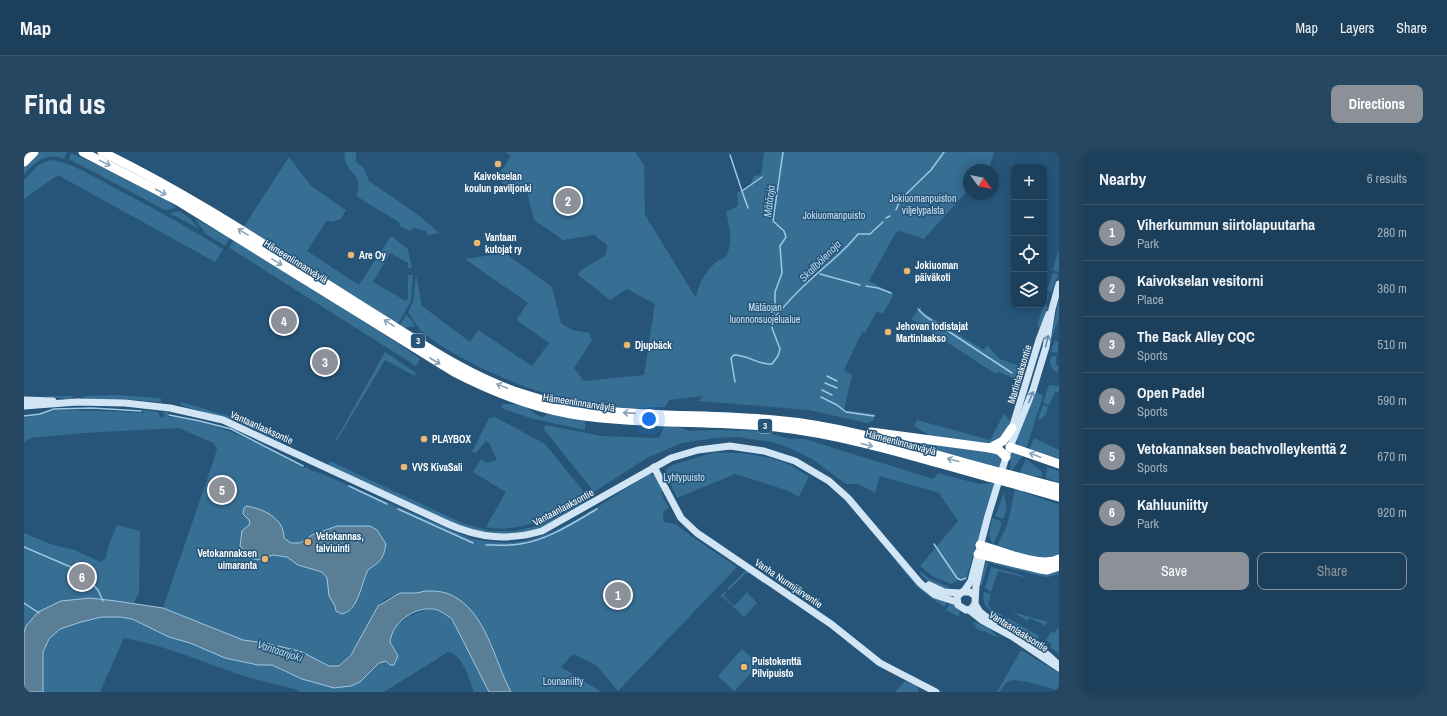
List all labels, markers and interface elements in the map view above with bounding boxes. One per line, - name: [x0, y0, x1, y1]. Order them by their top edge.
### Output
- text: Map: [20, 15, 51, 41]
- text: Map: [1296, 19, 1318, 37]
- text: Layers: [1340, 19, 1374, 37]
- text: Share: [1396, 19, 1427, 37]
- text: Find us: [24, 85, 106, 123]
- button: Directions: [1331, 85, 1423, 123]
- marker: Kaivokselan koulun paviljonki: [493, 159, 503, 169]
- one-way arrow: [99, 160, 111, 167]
- north arrow: [963, 164, 999, 200]
- map controls: [1011, 164, 1047, 308]
- button: +: [1011, 164, 1047, 200]
- text: Nearby: [1099, 167, 1146, 190]
- place label: Kaivokselan koulun paviljonki: [465, 170, 532, 195]
- text: 6 results: [1367, 170, 1407, 187]
- water label: Mätäoja: [760, 184, 778, 218]
- pin: 2: [555, 186, 581, 216]
- one-way arrow: [155, 189, 167, 196]
- park label: Jokiuomanpuiston viljelypalsta: [889, 192, 957, 217]
- button: −: [1011, 200, 1047, 236]
- park label: Jokiuomanpuisto: [803, 209, 866, 222]
- text: Viherkummun siirtolapuutarha: [1137, 214, 1315, 235]
- text: 1: [1109, 224, 1115, 241]
- text: 280 m: [1377, 224, 1407, 241]
- one-way arrow: [238, 228, 249, 236]
- place label: Vantaan kutojat ry: [485, 231, 522, 256]
- text: Park: [1137, 235, 1159, 252]
- button: locate: [1011, 236, 1047, 272]
- street label: Hämeenlinnanväylä: [262, 237, 330, 286]
- water label: Skallbölenoja: [796, 237, 844, 285]
- marker: Vantaan kutojat ry: [472, 238, 482, 248]
- place label: Are Oy: [359, 249, 386, 262]
- marker: Are Oy: [346, 250, 356, 260]
- one-way arrow: [271, 259, 283, 267]
- place label: Jokiuoman päiväkoti: [915, 259, 958, 284]
- marker: Jokiuoman päiväkoti: [902, 266, 912, 276]
- text: Kaivokselan vesitorni: [1137, 270, 1263, 291]
- button: layers: [1011, 272, 1047, 308]
- text: 2: [1109, 280, 1115, 297]
- text: 360 m: [1377, 280, 1407, 297]
- text: Place: [1137, 291, 1164, 308]
- park label: Mätäojan luonnonsuojelualue: [730, 301, 801, 326]
- pin: 4: [271, 306, 297, 336]
- one-way arrow: [384, 319, 395, 327]
- place label: Jehovan todistajat Martinlaakso: [896, 320, 968, 345]
- text: The Back Alley CQC: [1137, 326, 1255, 347]
- marker: Jehovan todistajat Martinlaakso: [883, 327, 893, 337]
- road number: 3: [411, 334, 425, 348]
- one-way arrow: [1044, 335, 1052, 348]
- text: 3: [1109, 336, 1115, 353]
- text: 510 m: [1377, 336, 1407, 353]
- place label: Djupbäck: [635, 339, 672, 352]
- marker: Djupbäck: [622, 340, 632, 350]
- street label: Martinlaaksontie: [1004, 343, 1035, 405]
- pin: 3: [312, 347, 338, 377]
- text: Sports: [1137, 347, 1168, 364]
- one-way arrow: [429, 358, 441, 366]
- one-way arrow: [497, 382, 509, 389]
- text: Open Padel: [1137, 382, 1205, 403]
- street label: Hämeenlinnanväylä: [542, 390, 616, 415]
- one-way arrow: [1028, 391, 1035, 403]
- text: 4: [1109, 392, 1115, 409]
- text: 590 m: [1377, 392, 1407, 409]
- text: Sports: [1137, 403, 1168, 420]
- street label: Vantaanlaaksontie: [228, 408, 296, 447]
- one-way arrow: [623, 409, 636, 416]
- your location: [639, 409, 659, 429]
- road number: 3: [758, 419, 772, 433]
- street label: Hämeenlinnanväylä: [864, 427, 938, 458]
- place label: PLAYBOX: [432, 433, 471, 446]
- marker: PLAYBOX: [419, 434, 429, 444]
- text: Vetokannaksen beachvolleykenttä 2: [1137, 438, 1347, 459]
- one-way arrow: [860, 441, 873, 449]
- text: 5: [1109, 448, 1115, 465]
- text: 670 m: [1377, 448, 1407, 465]
- one-way arrow: [1029, 450, 1041, 458]
- one-way arrow: [947, 455, 960, 463]
- text: Sports: [1137, 459, 1168, 476]
- place label: VVS KivaSali: [412, 461, 463, 474]
- marker: VVS KivaSali: [399, 462, 409, 472]
- park label: Lyhtypuisto: [663, 471, 705, 484]
- pin: 5: [209, 475, 235, 505]
- street label: Vantaanlaaksontie: [530, 486, 596, 529]
- text: Kahluuniitty: [1137, 494, 1208, 515]
- text: 6: [1109, 504, 1115, 521]
- text: 920 m: [1377, 504, 1407, 521]
- text: Park: [1137, 515, 1159, 532]
- place label: Vetokannas, talviuinti: [316, 530, 364, 555]
- marker: Vetokannas, talviuinti: [303, 537, 313, 547]
- place label: Vetokannaksen uimaranta: [197, 547, 257, 572]
- button: Save: [1099, 552, 1249, 590]
- button: Share: [1257, 552, 1407, 590]
- marker: Vetokannaksen uimaranta: [260, 554, 270, 564]
- street label: Vanha Nurmijärventie: [752, 556, 826, 611]
- pin: 6: [69, 562, 95, 592]
- pin: 1: [605, 580, 631, 610]
- street label: Vantaanlaaksontie: [987, 608, 1051, 655]
- water label: Vantaanjoki: [256, 637, 305, 665]
- place label: Puistokenttä Pilvipuisto: [752, 655, 802, 680]
- marker: Puistokenttä Pilvipuisto: [739, 662, 749, 672]
- park label: Lounaniitty: [543, 675, 584, 688]

